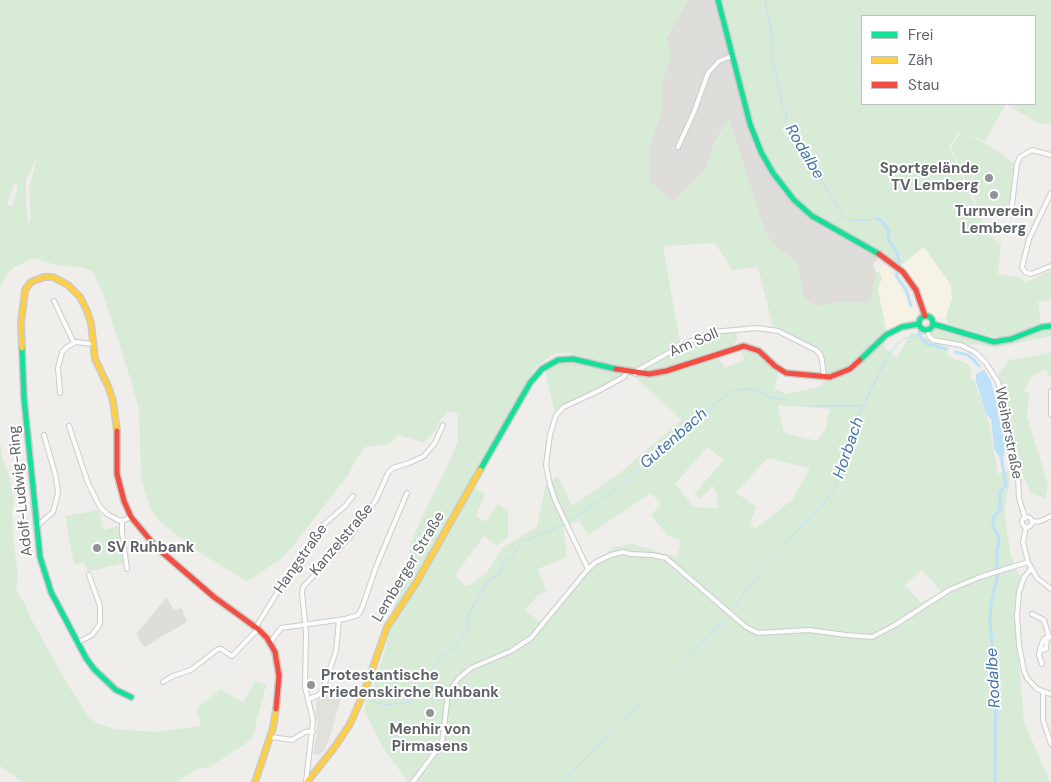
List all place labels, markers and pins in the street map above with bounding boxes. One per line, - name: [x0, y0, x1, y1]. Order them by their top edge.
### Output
- place label: Sportgelände TV Lemberg: [880, 160, 979, 195]
- marker: Sportgelände TV Lemberg: [983, 172, 995, 184]
- marker: Turnverein Lemberg: [988, 189, 1000, 201]
- place label: Turnverein Lemberg: [955, 203, 1033, 238]
- place label: SV Ruhbank: [107, 539, 194, 557]
- marker: SV Ruhbank: [91, 542, 103, 554]
- place label: Protestantische Friedenskirche Ruhbank: [321, 667, 499, 702]
- marker: Protestantische Friedenskirche Ruhbank: [305, 679, 317, 691]
- marker: Menhir von Pirmasens: [424, 707, 436, 719]
- place label: Menhir von Pirmasens: [389, 721, 471, 756]

